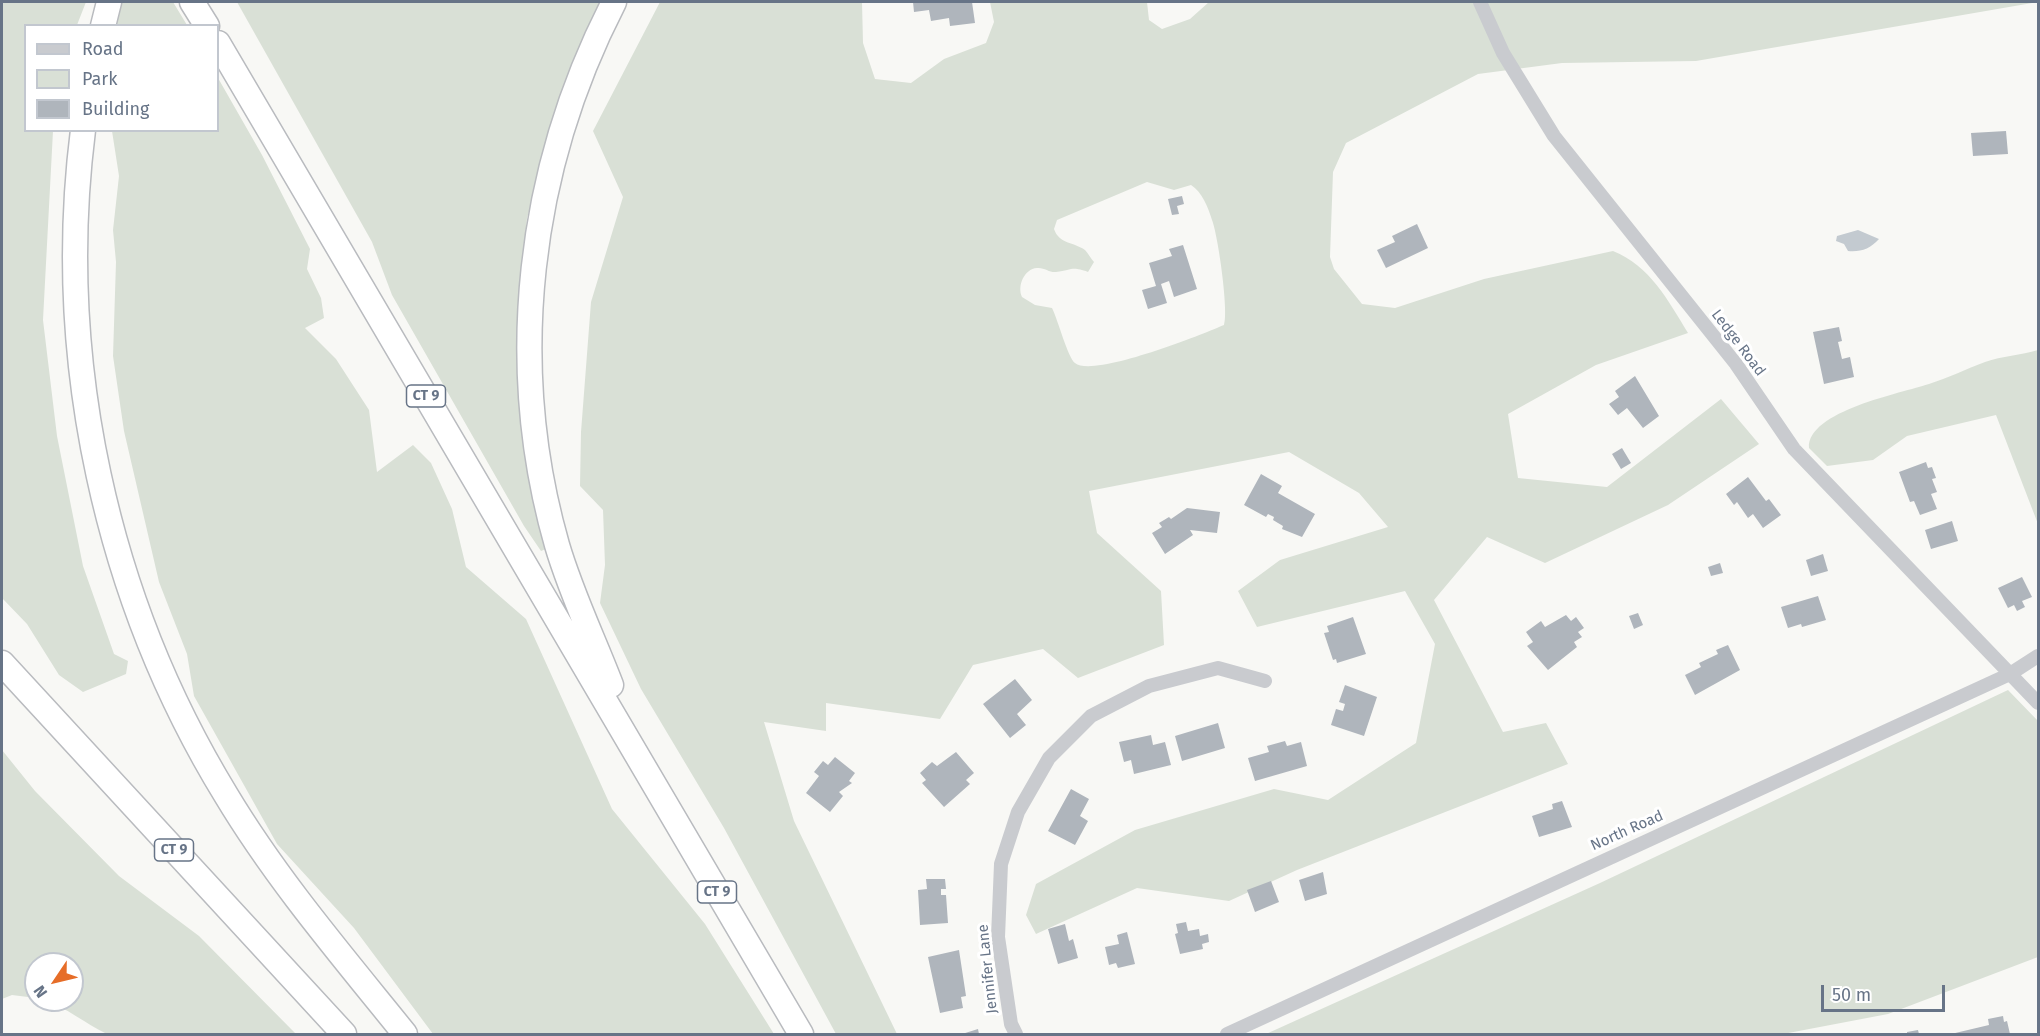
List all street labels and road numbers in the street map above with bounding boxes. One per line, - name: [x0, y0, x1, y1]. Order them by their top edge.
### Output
- street label: Ledge Road: [1707, 306, 1769, 380]
- road number: CT 9: [406, 385, 446, 407]
- street label: North Road: [1588, 807, 1666, 855]
- road number: CT 9: [154, 839, 194, 861]
- road number: CT 9: [698, 881, 736, 903]
- street label: Jennifer Lane: [974, 923, 1002, 1015]

